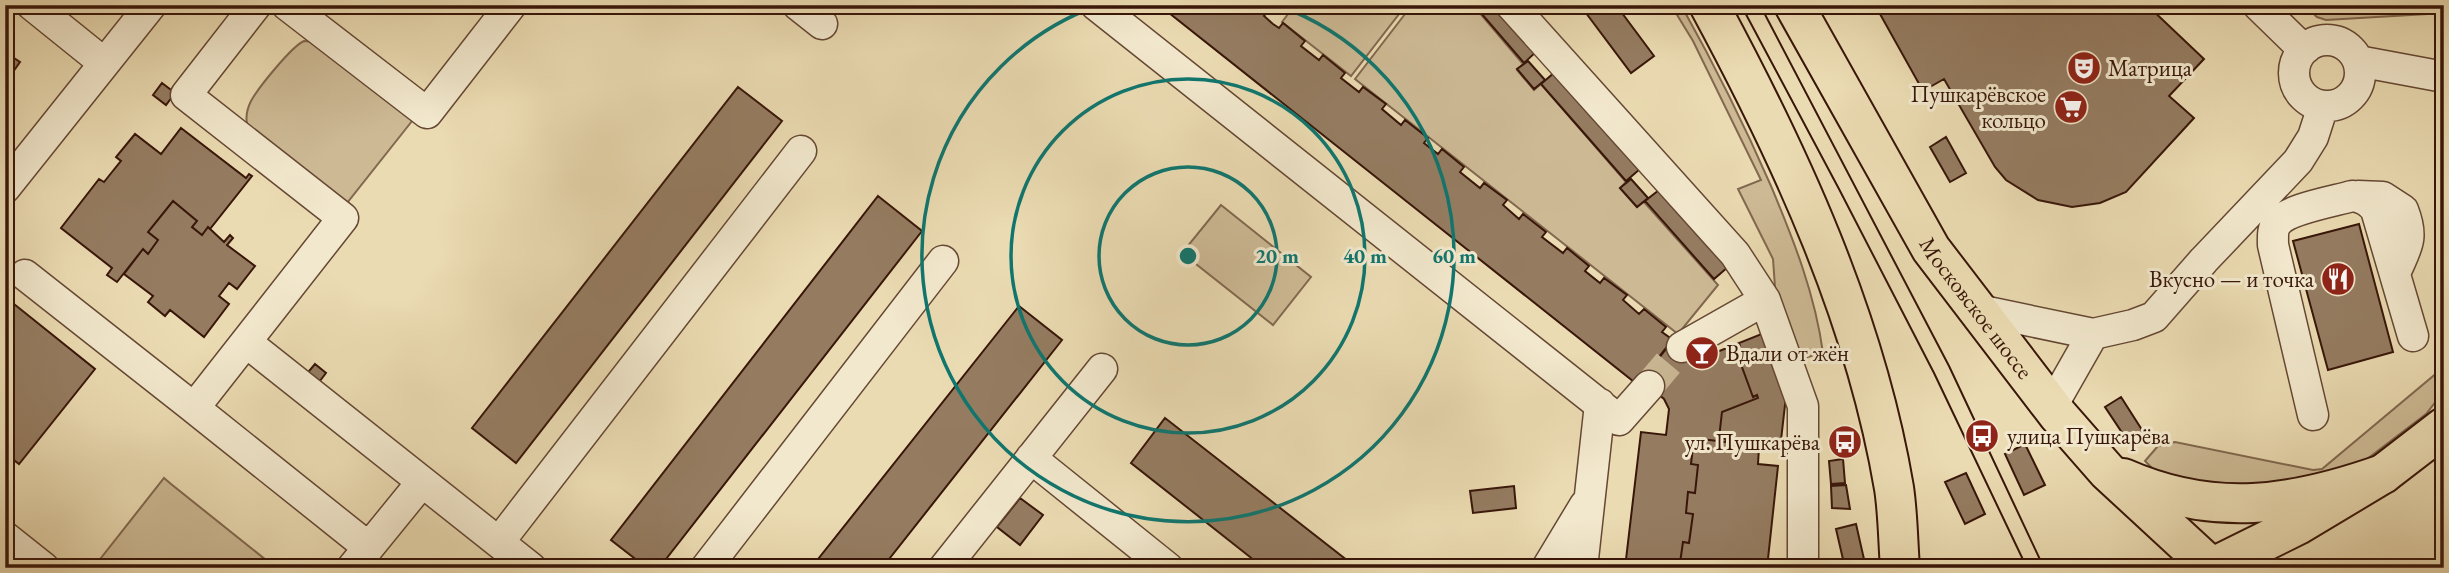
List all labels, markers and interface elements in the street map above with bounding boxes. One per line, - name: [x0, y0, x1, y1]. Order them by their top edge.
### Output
- theatre icon: Матрица: [2065, 49, 2103, 87]
- place label: Матрица: [2108, 53, 2193, 83]
- place label: Пушкарёвское кольцо: [1911, 79, 2046, 135]
- supermarket icon: Пушкарёвское кольцо: [2052, 88, 2090, 126]
- street label: Московское шоссе: [1912, 232, 2040, 385]
- text: 20 m: [1255, 242, 1299, 269]
- text: 40 m: [1343, 242, 1387, 269]
- text: 60 m: [1432, 242, 1476, 269]
- centre of rings: [1176, 244, 1200, 268]
- restaurant icon: Вкусно — и точка: [2319, 260, 2357, 298]
- place label: Вкусно — и точка: [2149, 264, 2315, 294]
- bar icon: Вдали от жён: [1683, 334, 1721, 372]
- place label: Вдали от жён: [1726, 338, 1849, 368]
- bus stop icon: улица Пушкарёва: [1963, 417, 2001, 455]
- place label: улица Пушкарёва: [2007, 421, 2171, 451]
- bus stop icon: ул. Пушкарёва: [1826, 423, 1864, 461]
- place label: ул. Пушкарёва: [1685, 427, 1821, 457]

